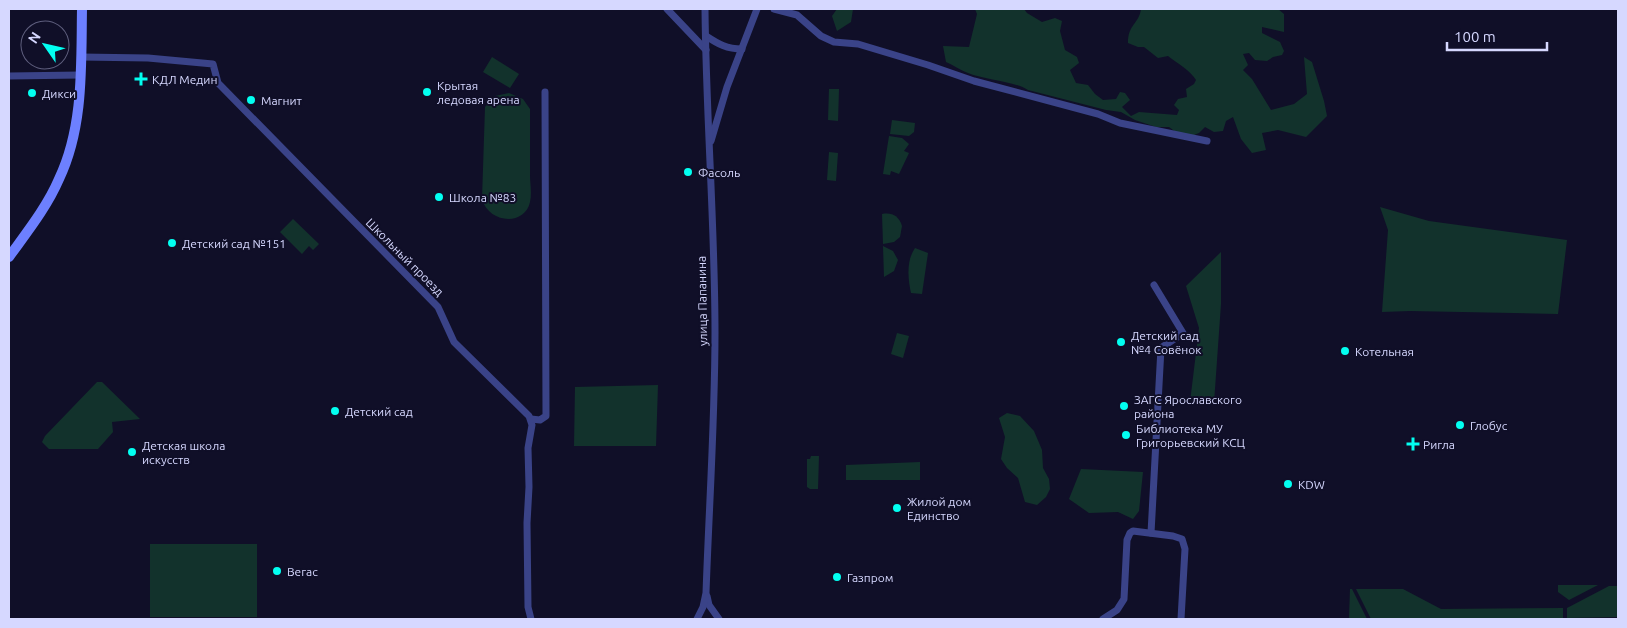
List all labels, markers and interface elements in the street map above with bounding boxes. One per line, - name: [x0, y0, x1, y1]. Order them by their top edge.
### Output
- north arrow: [20, 20, 70, 70]
- scale bar: [1447, 20, 1547, 52]
- text: 100 m: [1454, 28, 1496, 45]
- text: N: [25, 29, 44, 47]
- marker: КДЛ Медин: [134, 72, 148, 86]
- place label: КДЛ Медин: [152, 73, 217, 86]
- place label: Крытая ледовая арена: [437, 79, 520, 106]
- marker: Крытая ледовая арена: [421, 86, 433, 98]
- marker: Дикси: [26, 87, 38, 99]
- place label: Дикси: [42, 87, 76, 100]
- marker: Магнит: [245, 94, 257, 106]
- place label: Магнит: [261, 94, 303, 107]
- marker: Фасоль: [682, 166, 694, 178]
- place label: Фасоль: [698, 166, 740, 179]
- marker: Школа №83: [433, 191, 445, 203]
- place label: Школа №83: [449, 191, 516, 204]
- street label: Школьный проезд: [364, 216, 446, 298]
- marker: Детский сад №151: [166, 237, 178, 249]
- place label: Детский сад №151: [182, 237, 286, 250]
- street label: улица Папанина: [695, 256, 709, 346]
- place label: Детский сад №4 Совёнок: [1131, 329, 1202, 356]
- marker: Детский сад №4 Совёнок: [1115, 336, 1127, 348]
- marker: Котельная: [1339, 345, 1351, 357]
- place label: Котельная: [1355, 345, 1414, 358]
- place label: ЗАГС Ярославского района: [1134, 393, 1242, 420]
- marker: ЗАГС Ярославского района: [1118, 400, 1130, 412]
- marker: Детский сад: [329, 405, 341, 417]
- place label: Детский сад: [345, 405, 413, 418]
- marker: Глобус: [1454, 419, 1466, 431]
- place label: Глобус: [1470, 419, 1508, 432]
- place label: Библиотека МУ Григорьевский КСЦ: [1136, 422, 1246, 449]
- marker: Библиотека МУ Григорьевский КСЦ: [1120, 429, 1132, 441]
- marker: Ригла: [1407, 438, 1419, 450]
- place label: Ригла: [1423, 438, 1455, 451]
- place label: Детская школа искусств: [142, 439, 225, 466]
- marker: Детская школа искусств: [126, 446, 138, 458]
- marker: KDW: [1282, 478, 1294, 490]
- place label: KDW: [1298, 478, 1325, 491]
- place label: Жилой дом Единство: [907, 495, 971, 522]
- marker: Жилой дом Единство: [891, 502, 903, 514]
- marker: Вегас: [271, 565, 283, 577]
- place label: Вегас: [287, 565, 318, 578]
- marker: Газпром: [831, 571, 843, 583]
- place label: Газпром: [847, 571, 894, 584]

